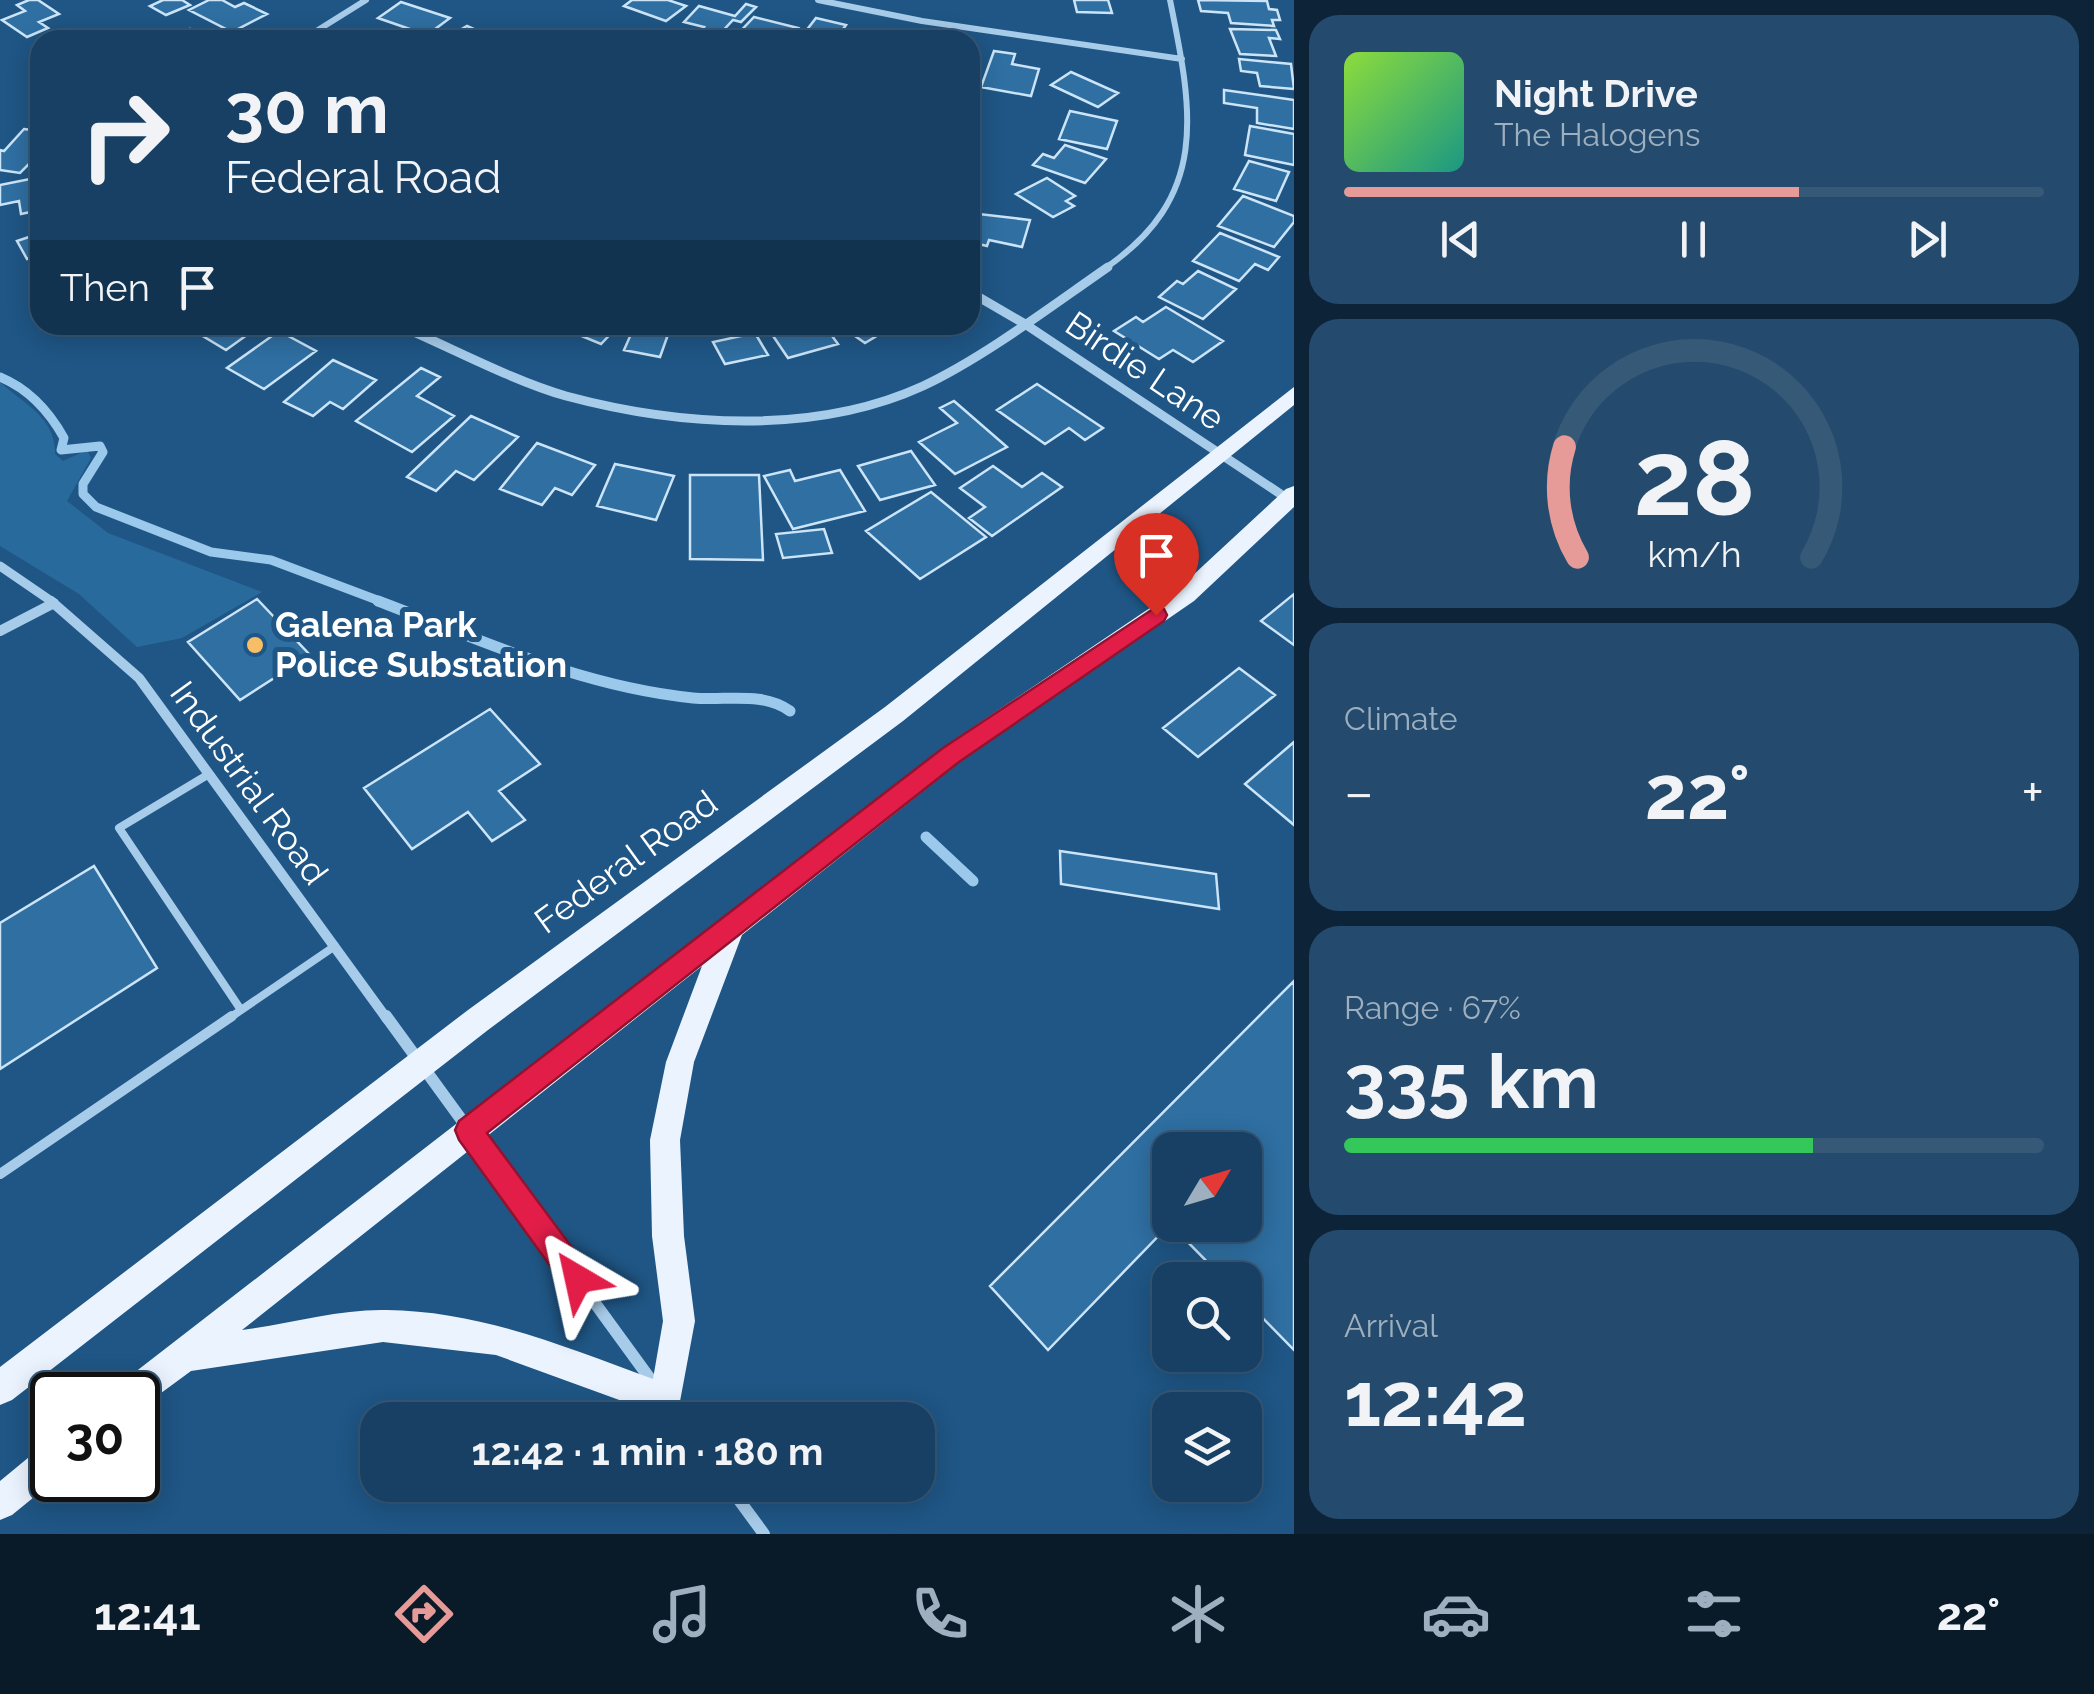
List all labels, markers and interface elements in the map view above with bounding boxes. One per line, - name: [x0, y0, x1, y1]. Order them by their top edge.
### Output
- text: 30 m: [225, 67, 389, 149]
- icon: right: [60, 70, 190, 200]
- text: Night Drive: [1494, 71, 1698, 116]
- text: The Halogens: [1494, 116, 1700, 153]
- text: Federal Road: [225, 151, 501, 204]
- icon: previous: [1433, 212, 1488, 267]
- icon: pause: [1666, 212, 1721, 267]
- icon: next: [1900, 212, 1955, 267]
- icon: arrive: [170, 260, 225, 315]
- text: Then: [60, 265, 150, 310]
- street label: Birdie Lane: [1058, 303, 1232, 438]
- text: 28: [1633, 417, 1755, 539]
- pin: [1114, 513, 1199, 616]
- icon: arrive: [1129, 528, 1184, 583]
- text: km/h: [1647, 533, 1741, 575]
- place label: Galena Park Police Substation: [275, 604, 567, 685]
- marker: Galena Park Police Substation: [244, 634, 266, 656]
- street label: Industrial Road: [162, 673, 337, 892]
- text: Climate: [1344, 700, 1458, 737]
- text: 22°: [1645, 748, 1750, 837]
- text: −: [1344, 760, 1374, 825]
- text: +: [2021, 760, 2044, 825]
- street label: Federal Road: [527, 782, 725, 941]
- text: Range · 67%: [1344, 989, 1521, 1026]
- text: 335 km: [1344, 1037, 1599, 1126]
- north arrow: [1152, 1132, 1262, 1242]
- map controls: [1152, 1132, 1262, 1502]
- position arrow: [526, 1227, 630, 1331]
- button: search: [1152, 1262, 1262, 1372]
- text: Arrival: [1344, 1307, 1438, 1344]
- text: 12:42: [1344, 1355, 1527, 1444]
- speed limit sign: 30: [30, 1372, 160, 1502]
- button: layers: [1152, 1392, 1262, 1502]
- text: 12:42 · 1 min · 180 m: [472, 1429, 823, 1474]
- icon: directions: [389, 1579, 459, 1649]
- icon: music: [647, 1579, 717, 1649]
- icon: phone: [905, 1579, 975, 1649]
- icon: climate: [1163, 1579, 1233, 1649]
- icon: car: [1421, 1579, 1491, 1649]
- icon: filters: [1679, 1579, 1749, 1649]
- text: 12:41: [94, 1588, 201, 1641]
- text: 22°: [1937, 1588, 2000, 1641]

